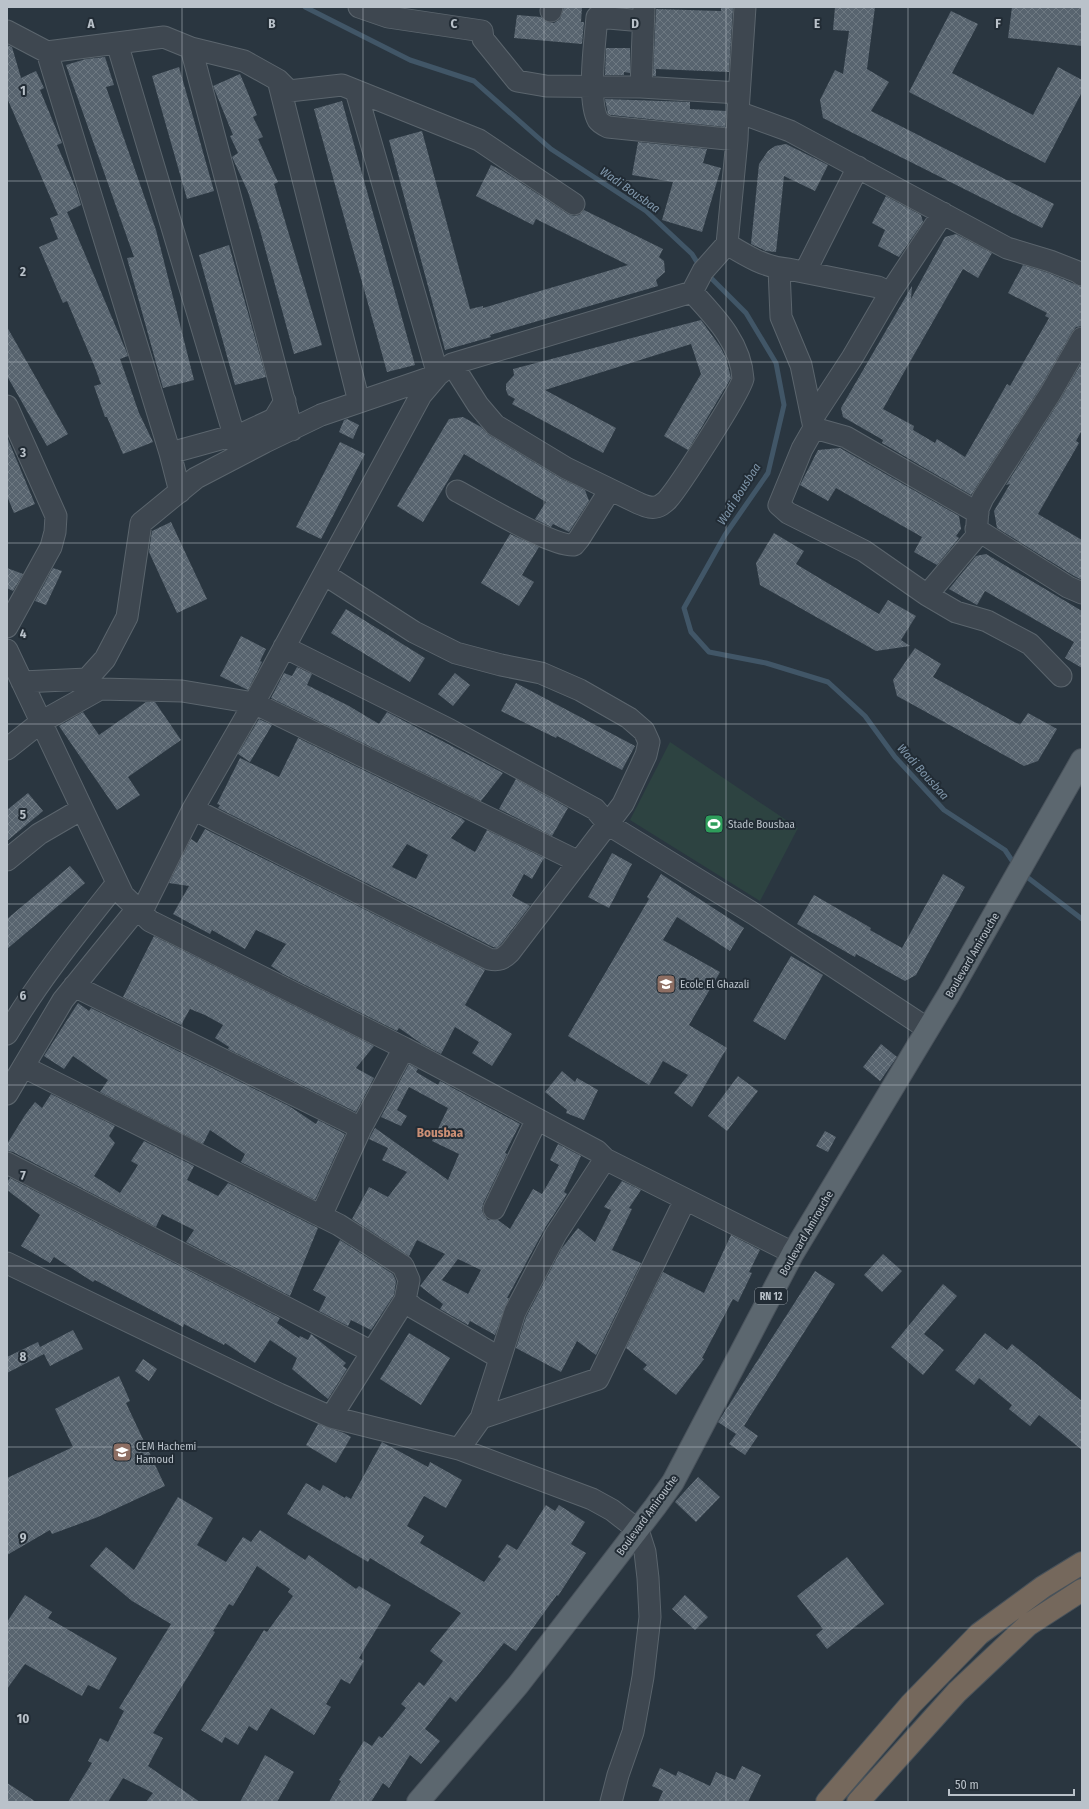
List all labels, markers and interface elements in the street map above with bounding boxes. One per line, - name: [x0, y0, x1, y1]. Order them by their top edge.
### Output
- text: A: [86, 16, 95, 31]
- text: B: [268, 16, 276, 31]
- text: C: [451, 16, 458, 31]
- text: D: [631, 16, 639, 31]
- text: E: [814, 16, 820, 31]
- text: F: [995, 16, 1001, 31]
- text: 1: [20, 83, 26, 98]
- water label: Wadi Bousbaa: [597, 164, 663, 216]
- text: 2: [19, 264, 26, 279]
- text: 3: [19, 445, 26, 460]
- water label: Wadi Bousbaa: [714, 461, 764, 527]
- text: 4: [20, 626, 27, 641]
- water label: Wadi Bousbaa: [894, 741, 952, 803]
- text: 5: [20, 807, 26, 822]
- sports icon: Stade Bousbaa: [703, 813, 725, 835]
- place label: Stade Bousbaa: [728, 818, 795, 831]
- street label: Boulevard Amirouche: [943, 910, 1002, 1000]
- school or university icon: Ecole El Ghazali: [655, 973, 677, 995]
- place label: Ecole El Ghazali: [680, 978, 750, 991]
- text: 6: [20, 988, 27, 1003]
- district label: Bousbaa: [417, 1125, 464, 1140]
- text: 7: [20, 1168, 26, 1183]
- street label: Boulevard Amirouche: [777, 1188, 836, 1278]
- road number: RN 12: [755, 1288, 787, 1304]
- text: 8: [20, 1349, 27, 1364]
- place label: CEM Hachemi Hamoud: [136, 1440, 197, 1466]
- school or university icon: CEM Hachemi Hamoud: [111, 1441, 133, 1463]
- street label: Boulevard Amirouche: [614, 1473, 681, 1558]
- text: 9: [20, 1530, 27, 1545]
- text: 10: [17, 1711, 29, 1726]
- scale bar: [949, 1771, 1074, 1797]
- text: 50 m: [955, 1778, 979, 1792]

